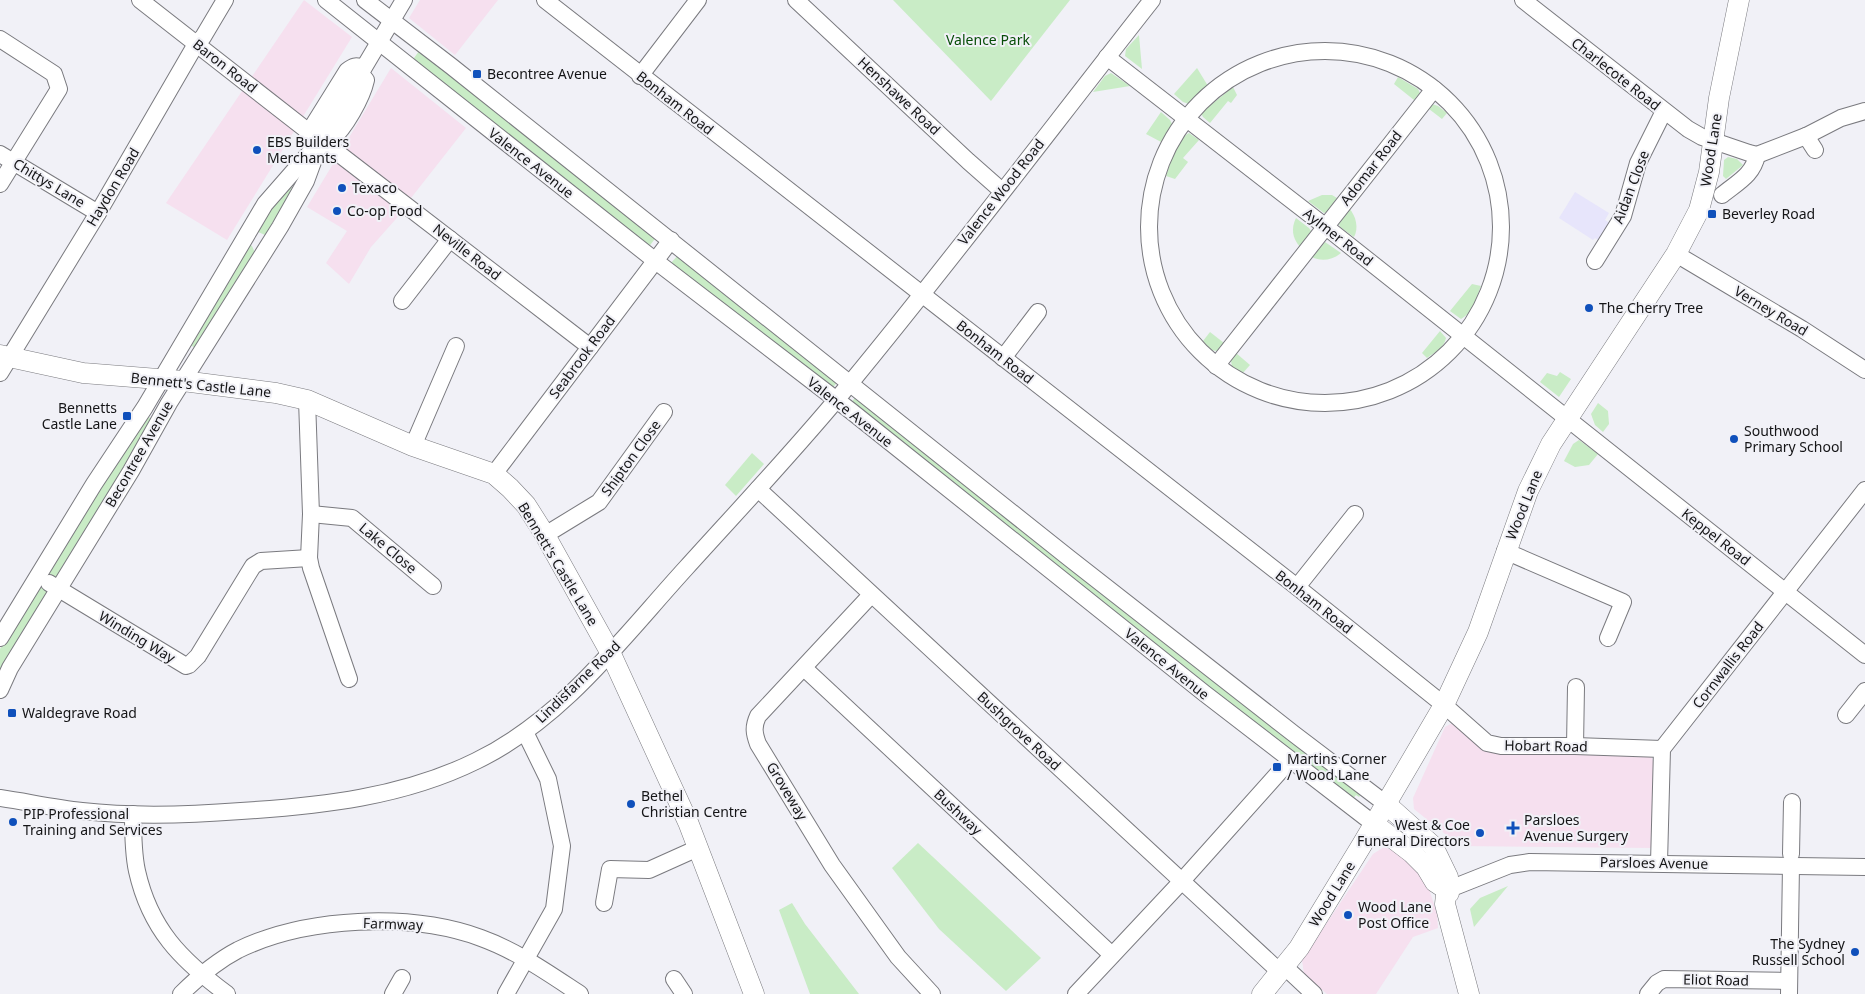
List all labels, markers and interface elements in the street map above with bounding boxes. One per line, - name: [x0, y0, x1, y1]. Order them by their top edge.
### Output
- park label: Valence Park: [946, 30, 1031, 49]
- street label: Charlecote Road: [1568, 33, 1665, 114]
- street label: Baron Road: [189, 34, 261, 97]
- street label: Henshawe Road: [854, 52, 945, 139]
- place label: Becontree Avenue: [487, 64, 607, 83]
- street label: Bonham Road: [633, 66, 718, 139]
- marker: Becontree Avenue: [471, 68, 483, 80]
- street label: Wood Lane: [1695, 112, 1726, 188]
- street label: Valence Avenue: [485, 123, 578, 202]
- street label: Adomar Road: [1335, 126, 1406, 209]
- place label: EBS Builders Merchants: [267, 132, 349, 167]
- street label: Valence Wood Road: [953, 135, 1048, 249]
- street label: Haydon Road: [82, 144, 143, 230]
- marker: EBS Builders Merchants: [251, 144, 263, 156]
- street label: Aidan Close: [1608, 147, 1653, 226]
- street label: Chittys Lane: [10, 154, 89, 211]
- place label: Texaco: [352, 178, 397, 197]
- marker: Texaco: [336, 182, 348, 194]
- place label: Co-op Food: [347, 201, 422, 220]
- street label: Aylmer Road: [1299, 203, 1377, 270]
- place label: Beverley Road: [1722, 204, 1815, 223]
- marker: Co-op Food: [331, 205, 343, 217]
- marker: Beverley Road: [1706, 208, 1718, 220]
- street label: Neville Road: [429, 219, 505, 284]
- street label: Verney Road: [1731, 281, 1812, 340]
- place label: The Cherry Tree: [1599, 298, 1703, 317]
- marker: The Cherry Tree: [1583, 302, 1595, 314]
- street label: Seabrook Road: [544, 311, 619, 402]
- street label: Bonham Road: [953, 315, 1038, 388]
- street label: Bennett's Castle Lane: [130, 368, 272, 401]
- street label: Valence Avenue: [804, 372, 897, 451]
- street label: Becontree Avenue: [100, 397, 177, 510]
- place label: Bennetts Castle Lane: [42, 398, 117, 433]
- marker: Bennetts Castle Lane: [121, 410, 133, 422]
- street label: Shipton Close: [596, 416, 665, 500]
- place label: Southwood Primary School: [1744, 421, 1843, 456]
- marker: Southwood Primary School: [1728, 433, 1740, 445]
- street label: Wood Lane: [1501, 467, 1546, 543]
- street label: Bennett's Castle Lane: [514, 498, 603, 629]
- street label: Keppel Road: [1678, 504, 1755, 570]
- street label: Lake Close: [356, 518, 421, 577]
- street label: Bonham Road: [1272, 565, 1357, 638]
- street label: Winding Way: [95, 606, 180, 667]
- street label: Cornwallis Road: [1688, 617, 1768, 712]
- street label: Valence Avenue: [1121, 624, 1214, 704]
- street label: Lindisfarne Road: [531, 636, 624, 727]
- street label: Bushgrove Road: [973, 687, 1065, 774]
- place label: Waldegrave Road: [22, 703, 137, 722]
- marker: Waldegrave Road: [6, 707, 18, 719]
- street label: Hobart Road: [1504, 735, 1588, 756]
- place label: Martins Corner / Wood Lane: [1287, 749, 1387, 784]
- street label: Groveway: [763, 758, 813, 824]
- marker: Martins Corner / Wood Lane: [1271, 761, 1283, 773]
- street label: Bushway: [930, 785, 987, 839]
- place label: Bethel Christian Centre: [641, 786, 747, 821]
- marker: Bethel Christian Centre: [625, 798, 637, 810]
- place label: PIP Professional Training and Services: [23, 804, 163, 839]
- place label: Parsloes Avenue Surgery: [1524, 810, 1629, 845]
- place label: West & Coe Funeral Directors: [1357, 815, 1470, 850]
- marker: PIP Professional Training and Services: [7, 816, 19, 828]
- marker: Parsloes Avenue Surgery: [1506, 821, 1520, 835]
- marker: West & Coe Funeral Directors: [1474, 827, 1486, 839]
- street label: Parsloes Avenue: [1600, 852, 1708, 873]
- street label: Wood Lane: [1304, 857, 1359, 930]
- place label: Wood Lane Post Office: [1358, 897, 1432, 932]
- marker: Wood Lane Post Office: [1342, 909, 1354, 921]
- street label: Farmway: [363, 913, 424, 934]
- place label: The Sydney Russell School: [1752, 934, 1846, 969]
- marker: The Sydney Russell School: [1849, 946, 1861, 958]
- street label: Eliot Road: [1683, 969, 1749, 990]

